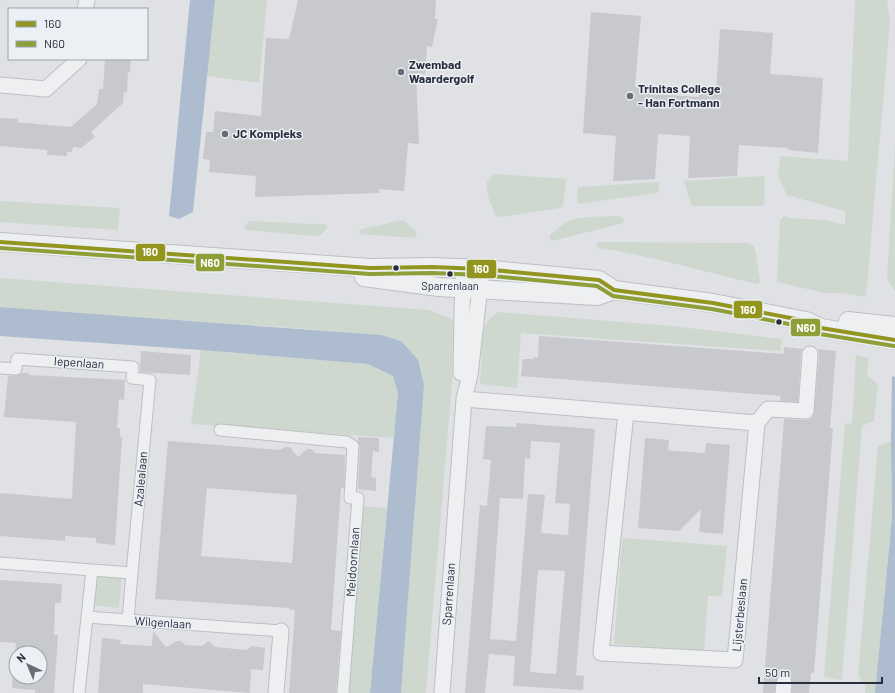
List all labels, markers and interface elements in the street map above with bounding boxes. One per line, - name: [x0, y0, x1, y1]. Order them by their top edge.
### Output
- legend: [8, 8, 148, 60]
- text: 160: [44, 16, 61, 30]
- text: N60: [44, 36, 65, 50]
- place label: Zwembad Waardergolf: [409, 57, 475, 85]
- marker: Zwembad Waardergolf: [396, 67, 406, 77]
- place label: Trinitas College - Han Fortmann: [638, 81, 721, 109]
- marker: Trinitas College - Han Fortmann: [625, 91, 635, 101]
- place label: JC Kompleks: [233, 126, 302, 140]
- marker: JC Kompleks: [220, 129, 230, 139]
- line badge: 160: [135, 243, 166, 262]
- text: 160: [142, 245, 158, 258]
- line badge: N60: [195, 253, 225, 272]
- text: N60: [200, 256, 220, 269]
- line badge: 160: [466, 259, 497, 279]
- text: 160: [473, 262, 489, 275]
- unlabelled marker: [391, 263, 401, 273]
- marker: Sparrenlaan: [445, 269, 455, 279]
- place label: Sparrenlaan: [421, 279, 479, 292]
- line badge: 160: [733, 300, 763, 319]
- text: 160: [740, 303, 756, 316]
- unlabelled marker: [774, 317, 784, 327]
- line badge: N60: [790, 318, 821, 337]
- text: N60: [796, 321, 816, 334]
- street label: Iepenlaan: [53, 353, 105, 371]
- street label: Azalealaan: [131, 451, 149, 507]
- street label: Meidoornlaan: [343, 527, 361, 597]
- street label: Sparrenlaan: [439, 562, 457, 626]
- street label: Lijsterbeslaan: [729, 578, 749, 652]
- street label: Wilgenlaan: [134, 613, 192, 631]
- north arrow: [8, 645, 48, 685]
- text: N: [14, 650, 28, 665]
- scale bar: [759, 659, 882, 685]
- text: 50 m: [765, 665, 790, 679]

